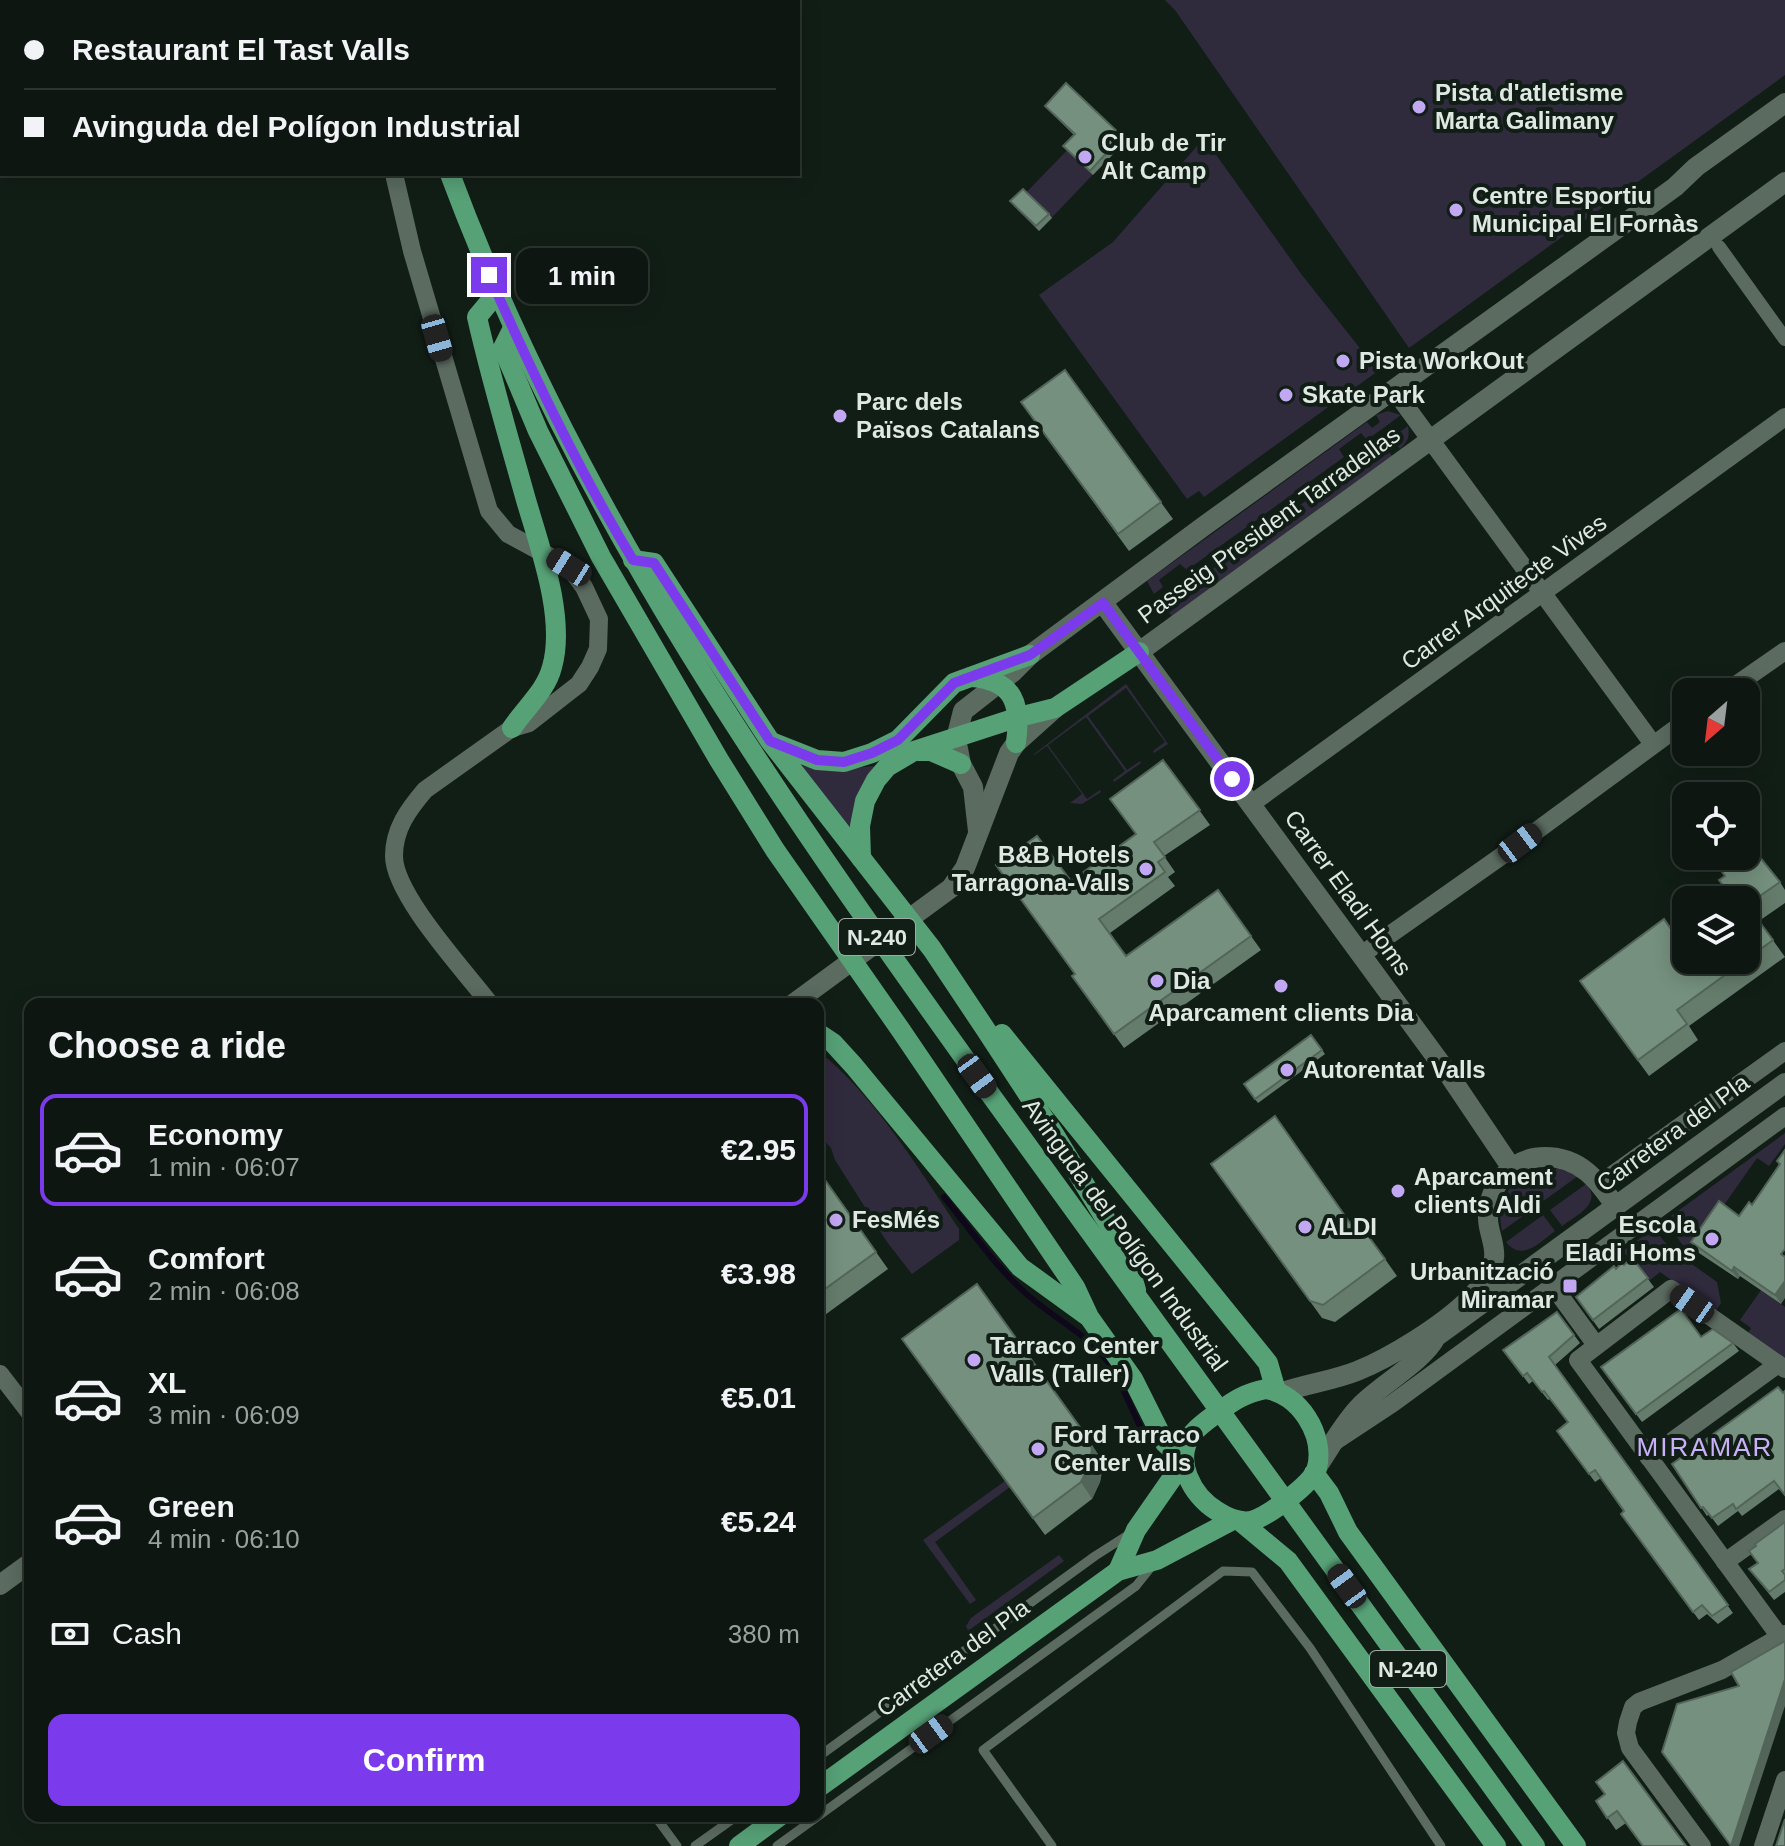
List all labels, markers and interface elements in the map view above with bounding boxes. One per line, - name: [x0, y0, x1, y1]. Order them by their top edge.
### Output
- text: Restaurant El Tast Valls: [72, 33, 410, 66]
- place label: Pista d'atletisme Marta Galimany: [1435, 79, 1623, 134]
- marker: Pista d'atletisme Marta Galimany: [1410, 98, 1428, 116]
- text: Avinguda del Polígon Industrial: [72, 110, 521, 143]
- place label: Club de Tir Alt Camp: [1101, 129, 1226, 184]
- marker: Club de Tir Alt Camp: [1076, 148, 1094, 166]
- place label: Centre Esportiu Municipal El Fornàs: [1472, 182, 1699, 237]
- marker: Centre Esportiu Municipal El Fornàs: [1447, 201, 1465, 219]
- callout: 1 min: [517, 247, 649, 303]
- route end: [471, 257, 507, 293]
- text: 1 min: [548, 261, 616, 291]
- car: [419, 312, 455, 364]
- place label: Pista WorkOut: [1359, 347, 1524, 374]
- marker: Pista WorkOut: [1334, 352, 1352, 370]
- place label: Skate Park: [1302, 381, 1425, 408]
- marker: Skate Park: [1277, 386, 1295, 404]
- place label: Parc dels Països Catalans: [856, 388, 1040, 443]
- marker: Parc dels Països Catalans: [831, 407, 849, 425]
- street label: Passeig President Tarradellas: [1133, 420, 1405, 629]
- street label: Carrer Arquitecte Vives: [1396, 508, 1611, 675]
- car: [542, 544, 596, 590]
- north arrow: [1672, 678, 1760, 766]
- map controls: [1672, 678, 1760, 974]
- route start: [1214, 761, 1250, 797]
- button: locate: [1672, 782, 1760, 870]
- street label: Carrer Eladi Homs: [1279, 805, 1417, 980]
- car: [1494, 819, 1546, 867]
- place label: B&B Hotels Tarragona-Valls: [952, 841, 1130, 896]
- marker: B&B Hotels Tarragona-Valls: [1137, 860, 1155, 878]
- button: layers: [1672, 886, 1760, 974]
- road number: N-240: [839, 919, 915, 955]
- place label: Dia: [1173, 967, 1211, 994]
- marker: Dia: [1148, 972, 1166, 990]
- marker: Aparcament clients Dia: [1272, 977, 1290, 995]
- place label: Aparcament clients Dia: [1148, 999, 1414, 1026]
- text: Choose a ride: [48, 1025, 286, 1066]
- car: [953, 1050, 1001, 1102]
- place label: Autorentat Valls: [1303, 1056, 1486, 1083]
- marker: Autorentat Valls: [1278, 1061, 1296, 1079]
- street label: Carretera del Pla: [1591, 1068, 1755, 1197]
- street label: Avinguda del Polígon Industrial: [1017, 1093, 1233, 1376]
- icon: car: [52, 1114, 124, 1186]
- text: Economy: [148, 1118, 283, 1151]
- text: €2.95: [721, 1133, 796, 1166]
- text: 1 min · 06:07: [148, 1152, 300, 1182]
- place label: Aparcament clients Aldi: [1414, 1163, 1553, 1218]
- marker: Aparcament clients Aldi: [1389, 1182, 1407, 1200]
- place label: FesMés: [852, 1206, 940, 1233]
- marker: FesMés: [827, 1211, 845, 1229]
- place label: Escola Eladi Homs: [1565, 1211, 1697, 1266]
- place label: ALDI: [1321, 1213, 1377, 1240]
- marker: ALDI: [1296, 1218, 1314, 1236]
- marker: Escola Eladi Homs: [1703, 1230, 1721, 1248]
- icon: car: [52, 1238, 124, 1310]
- text: Comfort: [148, 1242, 265, 1275]
- text: €3.98: [721, 1257, 796, 1290]
- place label: Urbanització Miramar: [1410, 1258, 1554, 1313]
- text: 2 min · 06:08: [148, 1276, 300, 1306]
- marker: Urbanització Miramar: [1561, 1277, 1579, 1295]
- car: [1665, 1280, 1719, 1328]
- place label: Tarraco Center Valls (Taller): [990, 1332, 1159, 1387]
- marker: Tarraco Center Valls (Taller): [965, 1351, 983, 1369]
- icon: car: [52, 1362, 124, 1434]
- text: XL: [148, 1366, 186, 1399]
- text: €5.01: [721, 1381, 796, 1414]
- text: 3 min · 06:09: [148, 1400, 300, 1430]
- place label: Ford Tarraco Center Valls: [1054, 1421, 1200, 1476]
- district label: MIRAMAR: [1637, 1432, 1773, 1462]
- marker: Ford Tarraco Center Valls: [1029, 1440, 1047, 1458]
- icon: car: [52, 1486, 124, 1558]
- text: Green: [148, 1490, 235, 1523]
- text: €5.24: [721, 1505, 796, 1538]
- text: 4 min · 06:10: [148, 1524, 300, 1554]
- car: [1323, 1560, 1371, 1612]
- street label: Carretera del Pla: [871, 1593, 1035, 1722]
- icon: cash: [48, 1612, 92, 1656]
- text: Cash: [112, 1617, 182, 1650]
- text: 380 m: [728, 1619, 800, 1649]
- road number: N-240: [1370, 1651, 1446, 1687]
- car: [905, 1710, 957, 1758]
- button: Confirm: [48, 1714, 800, 1806]

